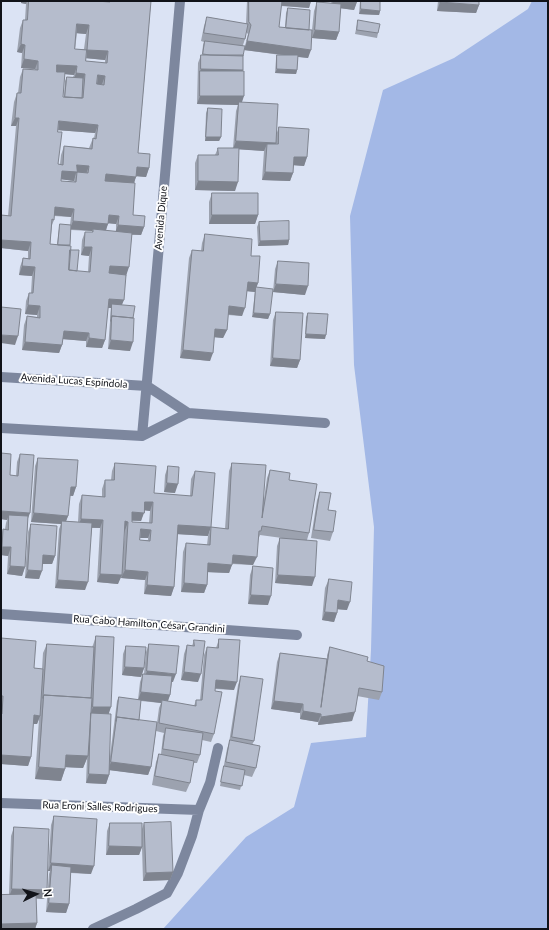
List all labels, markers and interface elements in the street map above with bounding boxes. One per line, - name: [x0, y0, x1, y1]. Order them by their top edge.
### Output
- street label: Avenida Dique: [152, 186, 170, 250]
- street label: Avenida Lucas Espíndola: [20, 371, 128, 391]
- street label: Rua Cabo Hamilton César Grandini: [73, 613, 225, 635]
- street label: Rua Eroni Salles Rodrigues: [42, 799, 158, 815]
- north arrow: [16, 874, 56, 914]
- text: N: [42, 888, 55, 898]

